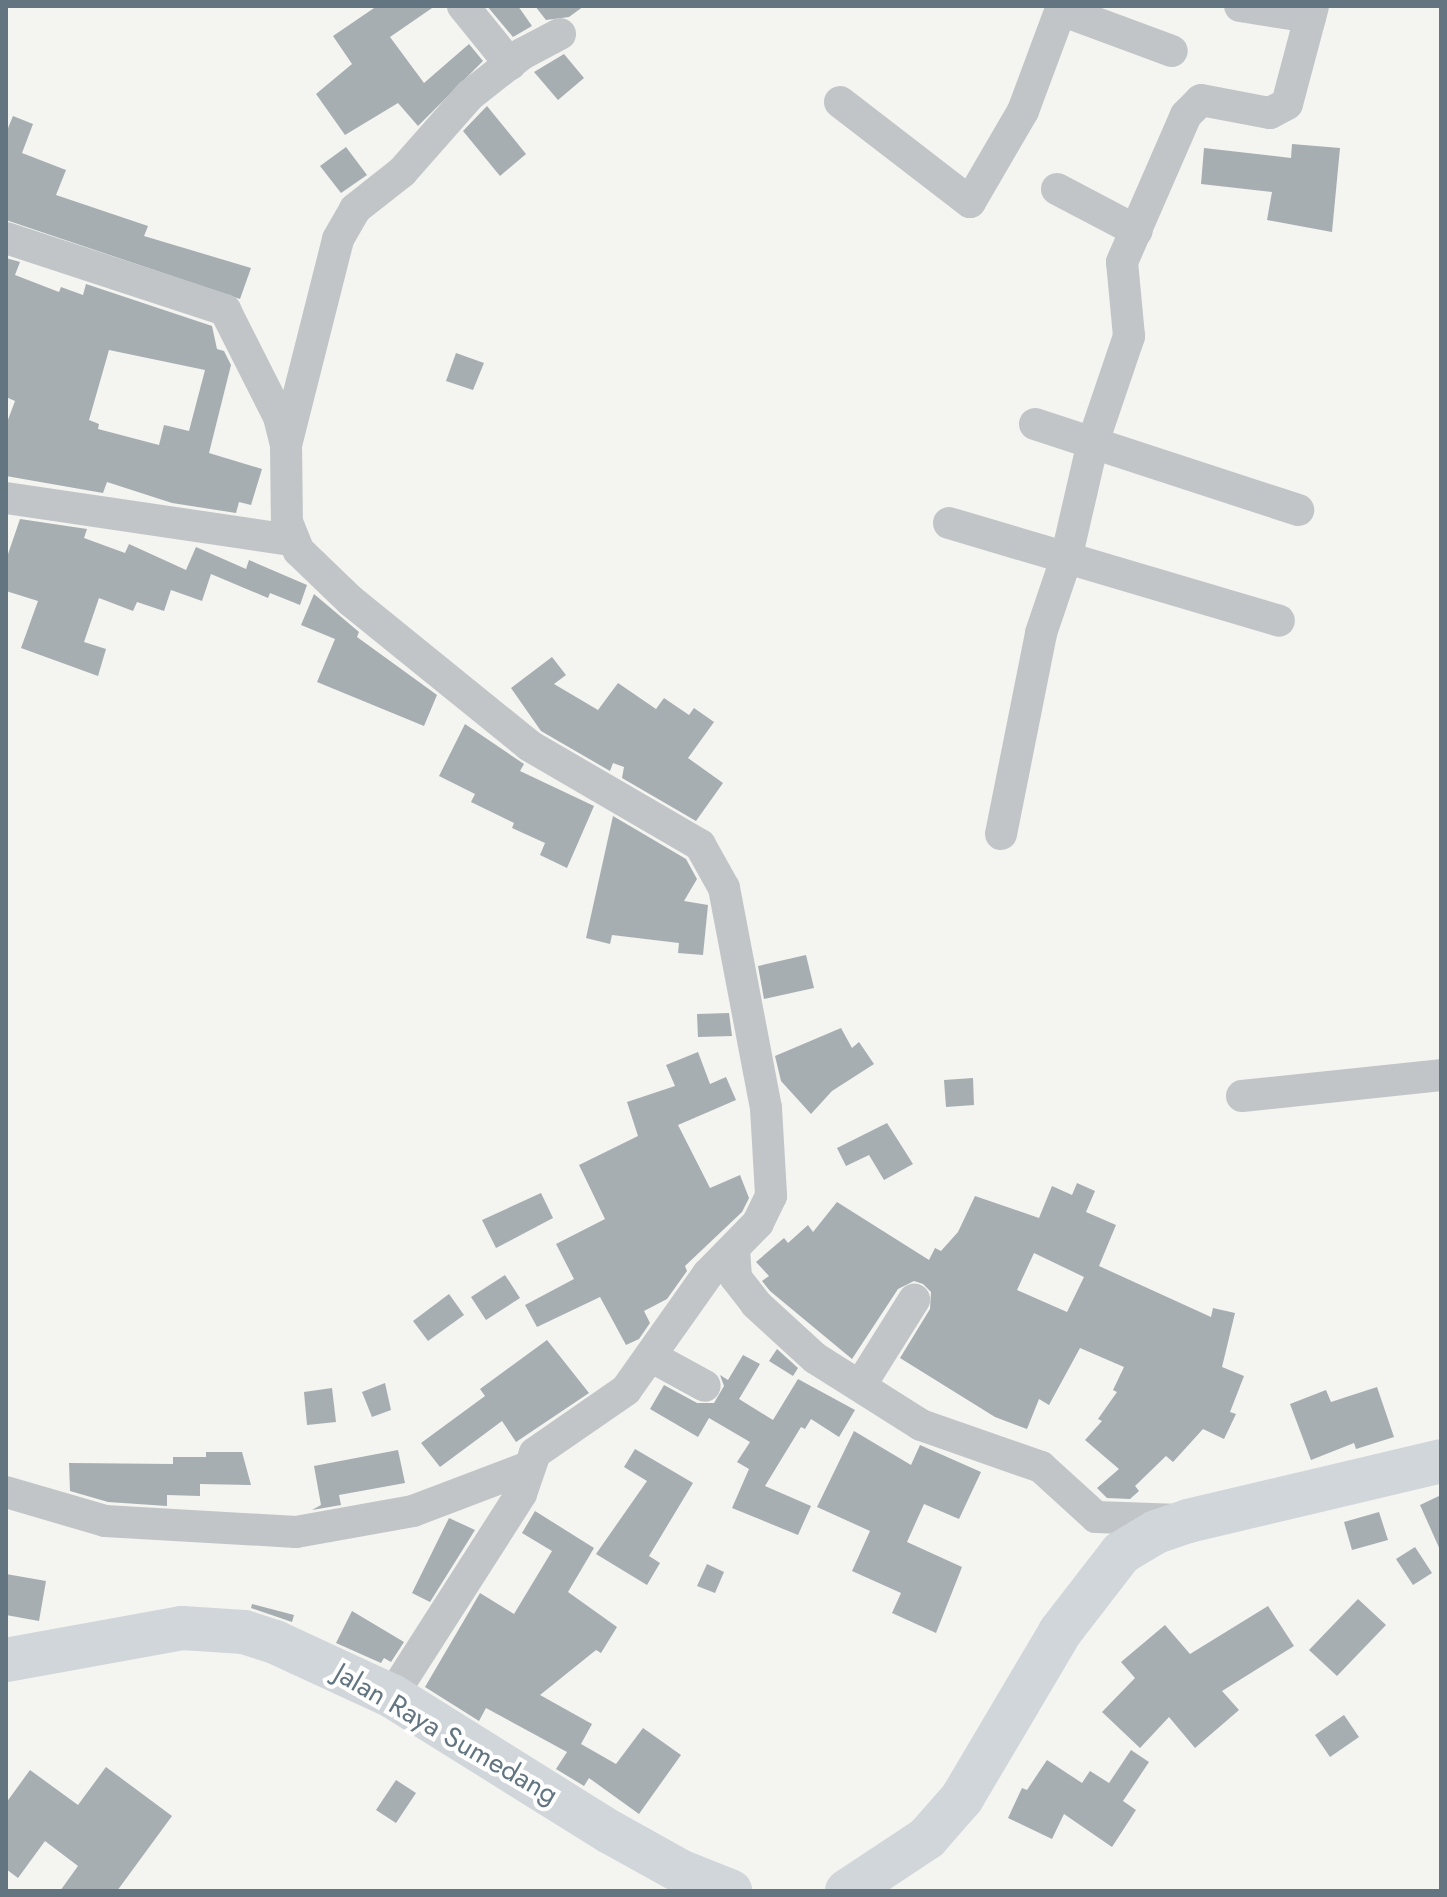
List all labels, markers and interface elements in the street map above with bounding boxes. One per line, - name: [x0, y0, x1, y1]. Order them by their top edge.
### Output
- street label: Jalan Raya Sumedang: [328, 1656, 564, 1812]

